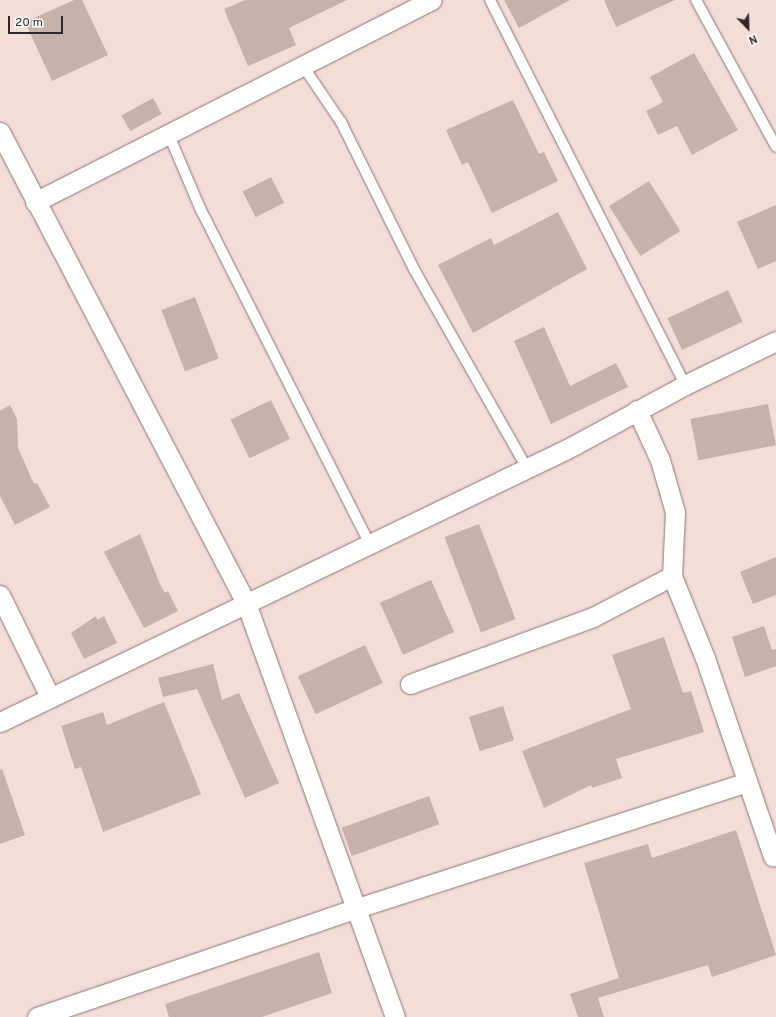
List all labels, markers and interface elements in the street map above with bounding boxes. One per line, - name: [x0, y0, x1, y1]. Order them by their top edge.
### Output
- scale bar: [10, 8, 65, 34]
- north arrow: [728, 8, 768, 48]
- text: 20 m: [15, 15, 43, 31]
- text: N: [746, 31, 759, 47]

